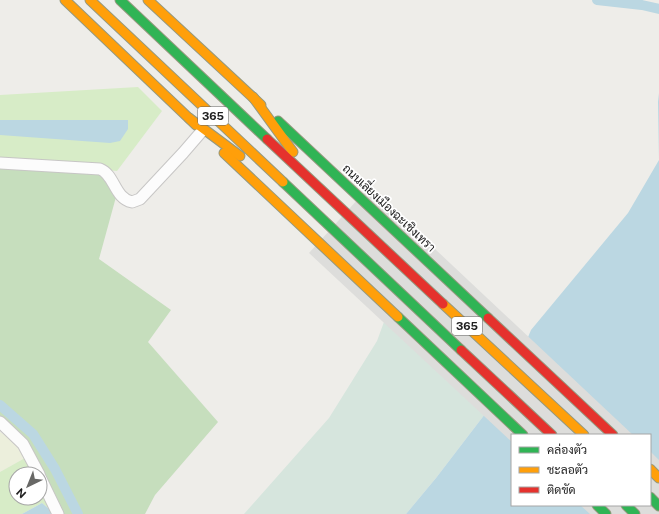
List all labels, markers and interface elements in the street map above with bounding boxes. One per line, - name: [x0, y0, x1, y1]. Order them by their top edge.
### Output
- road number: 365: [198, 107, 228, 125]
- street label: ถนนเลี่ยงเมืองฉะเชิงเทรา: [340, 158, 441, 255]
- road number: 365: [452, 317, 482, 335]
- legend: [511, 434, 651, 506]
- text: คล่องตัว: [547, 443, 587, 457]
- text: ชะลอตัว: [547, 463, 588, 477]
- north arrow: [8, 466, 48, 506]
- text: ติดขัด: [547, 483, 576, 497]
- text: N: [14, 486, 28, 501]

